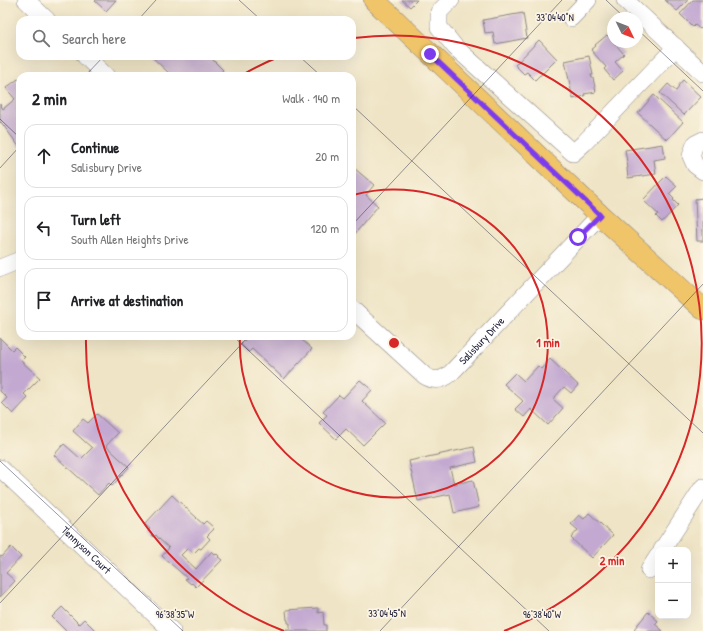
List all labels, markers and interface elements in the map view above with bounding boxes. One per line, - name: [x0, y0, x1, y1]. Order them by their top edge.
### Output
- text: 33°04'40"N: [536, 11, 574, 24]
- north arrow: [607, 12, 643, 48]
- search box: [16, 16, 356, 60]
- icon: search: [30, 27, 52, 49]
- text: Search here: [62, 28, 126, 49]
- route end: [421, 45, 439, 63]
- text: 2 min: [32, 87, 67, 110]
- text: Walk · 140 m: [282, 89, 340, 107]
- text: Continue: [71, 137, 119, 158]
- icon: ahead: [33, 145, 55, 167]
- text: 20 m: [315, 147, 339, 165]
- text: Salisbury Drive: [71, 158, 142, 176]
- text: Turn left: [71, 209, 121, 230]
- icon: left: [33, 217, 55, 239]
- text: 120 m: [311, 219, 339, 237]
- route start: [569, 228, 587, 246]
- text: South Allen Heights Drive: [71, 230, 189, 248]
- icon: arrive: [33, 289, 55, 311]
- text: Arrive at destination: [71, 290, 183, 311]
- street label: Salisbury Drive: [456, 313, 508, 367]
- text: 1 min: [536, 334, 560, 351]
- centre of rings: [387, 336, 401, 350]
- street label: Tennyson Court: [59, 523, 114, 577]
- map controls: [655, 547, 691, 619]
- button: +: [655, 547, 691, 583]
- text: 2 min: [600, 552, 625, 569]
- button: −: [655, 583, 691, 619]
- text: 33°04'45"N: [368, 607, 406, 620]
- text: 96°38'35"W: [156, 608, 195, 621]
- text: 96°38'40"W: [523, 608, 562, 621]

